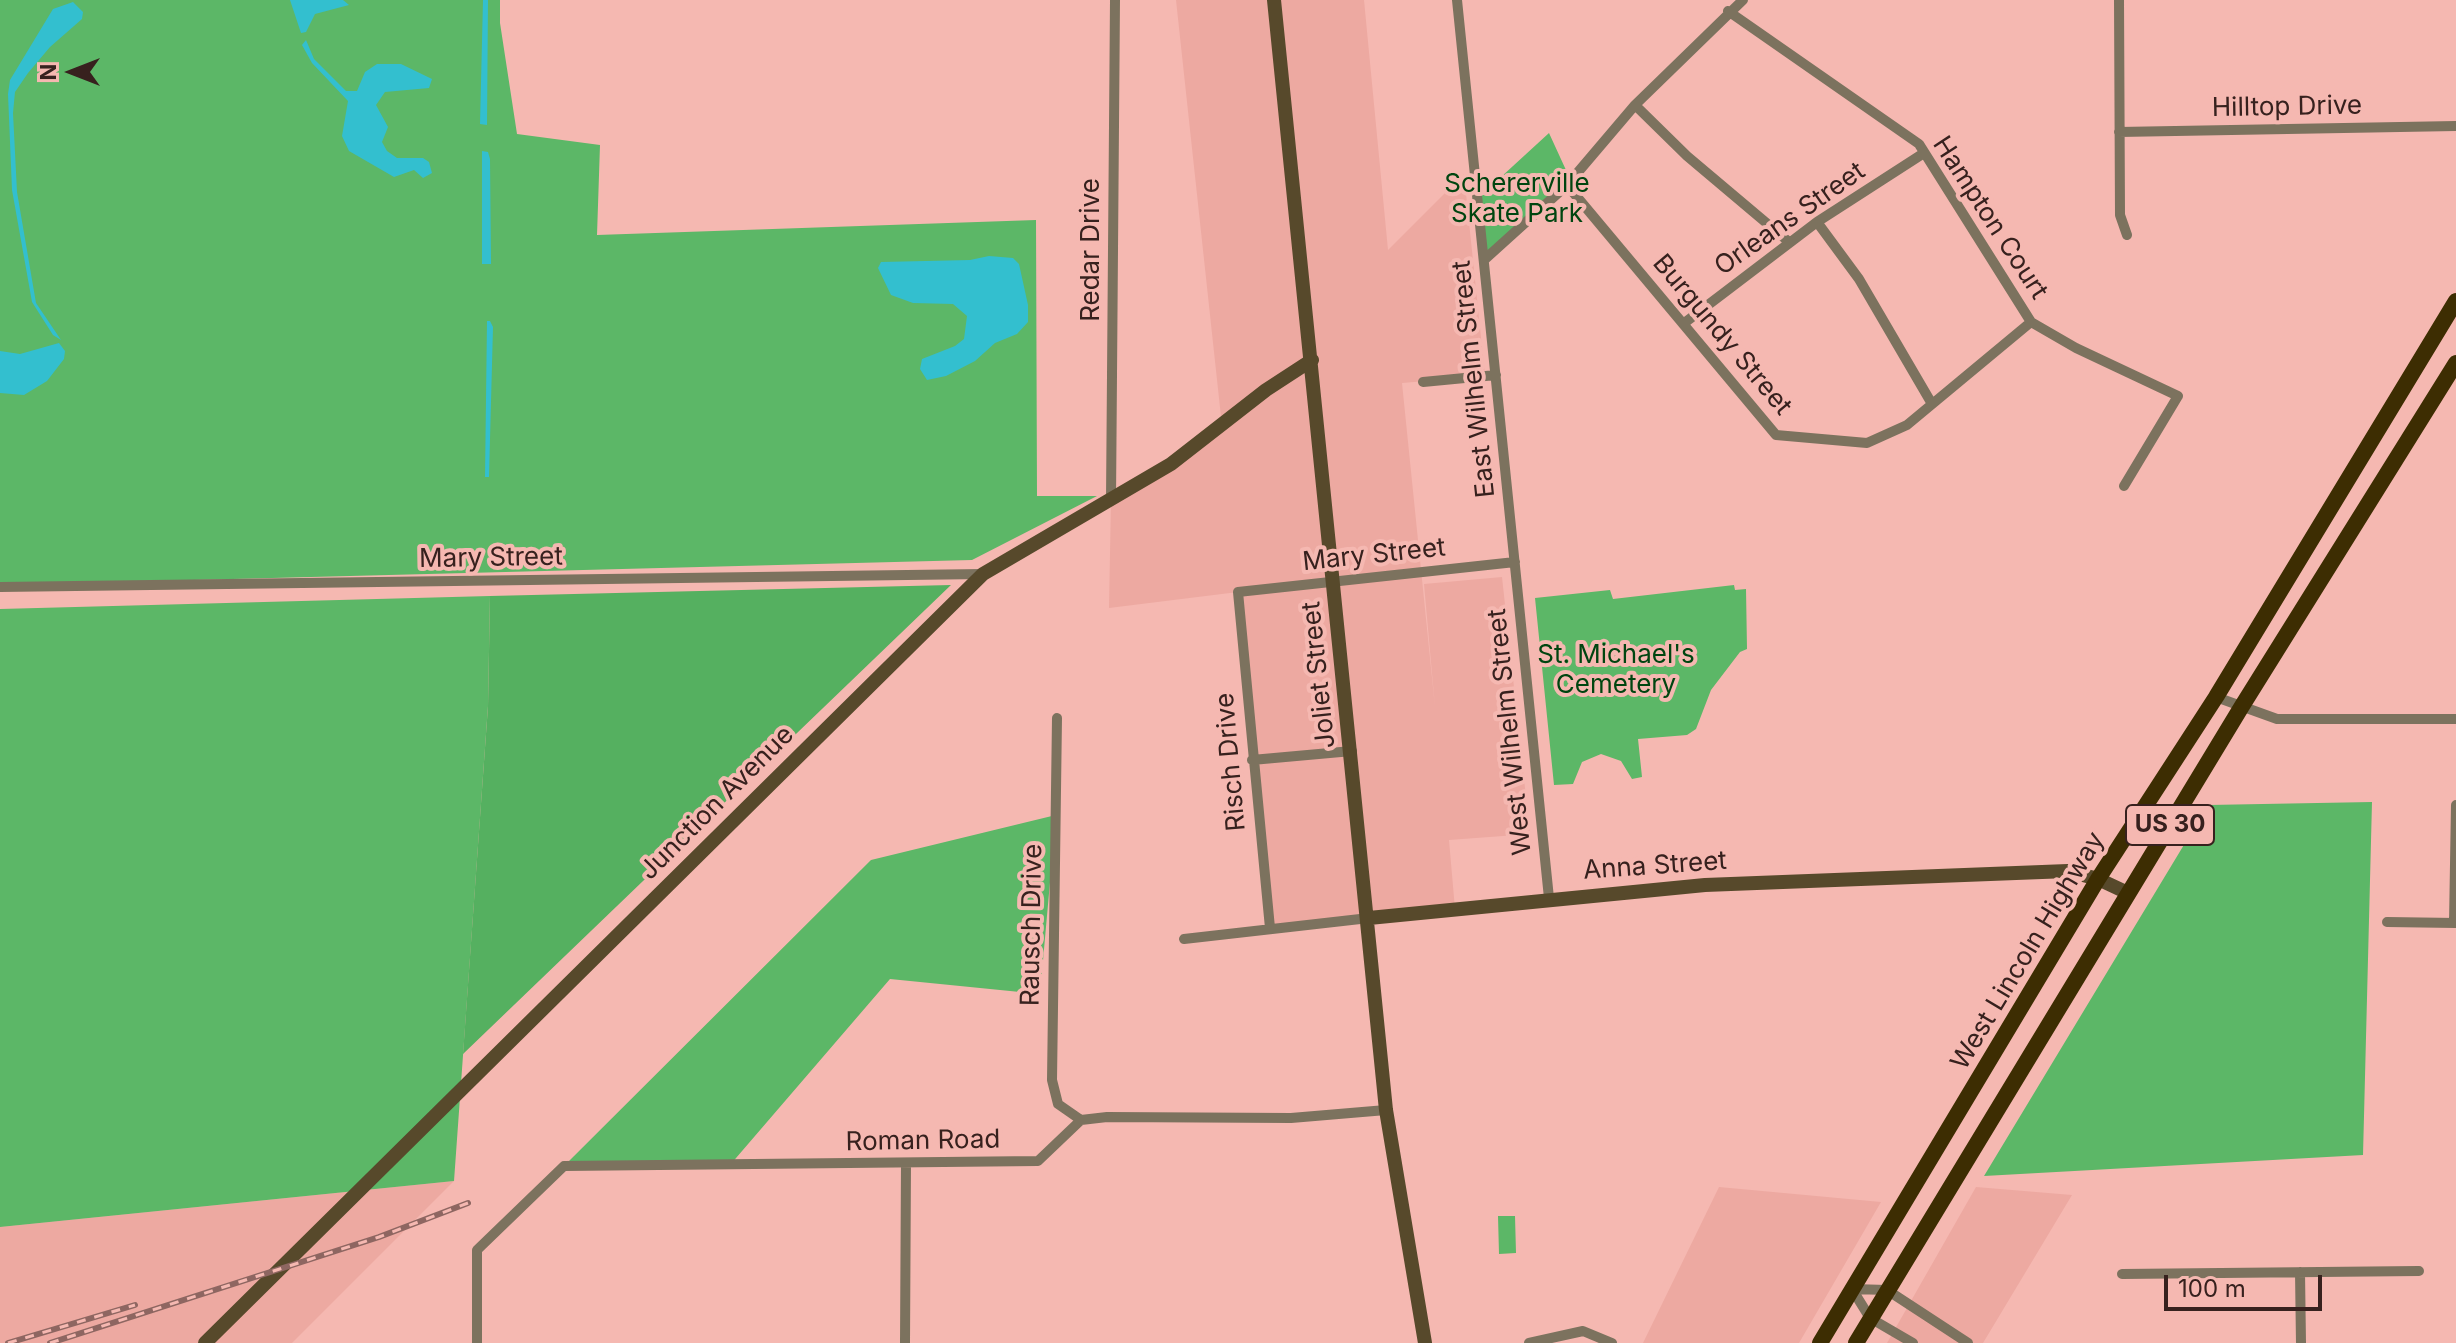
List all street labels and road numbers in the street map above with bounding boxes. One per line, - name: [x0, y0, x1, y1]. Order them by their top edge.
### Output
- street label: Hilltop Drive: [2212, 90, 2362, 124]
- street label: Hampton Court: [1926, 131, 2054, 305]
- street label: Orleans Street: [1709, 156, 1871, 282]
- street label: Redar Drive: [1075, 178, 1107, 322]
- street label: Burgundy Street: [1646, 248, 1798, 422]
- street label: East Wilhelm Street: [1446, 259, 1502, 499]
- street label: Mary Street: [1301, 532, 1447, 578]
- street label: Mary Street: [419, 541, 563, 575]
- street label: Joliet Street: [1296, 600, 1342, 750]
- street label: West Wilhelm Street: [1482, 607, 1538, 857]
- street label: Risch Drive: [1209, 691, 1253, 833]
- street label: Junction Avenue: [634, 720, 800, 886]
- road number: US 30: [2126, 805, 2214, 845]
- street label: West Lincoln Highway: [1945, 826, 2111, 1076]
- street label: Rausch Drive: [1015, 844, 1049, 1006]
- street label: Anna Street: [1582, 845, 1728, 887]
- street label: Roman Road: [845, 1124, 1001, 1158]

